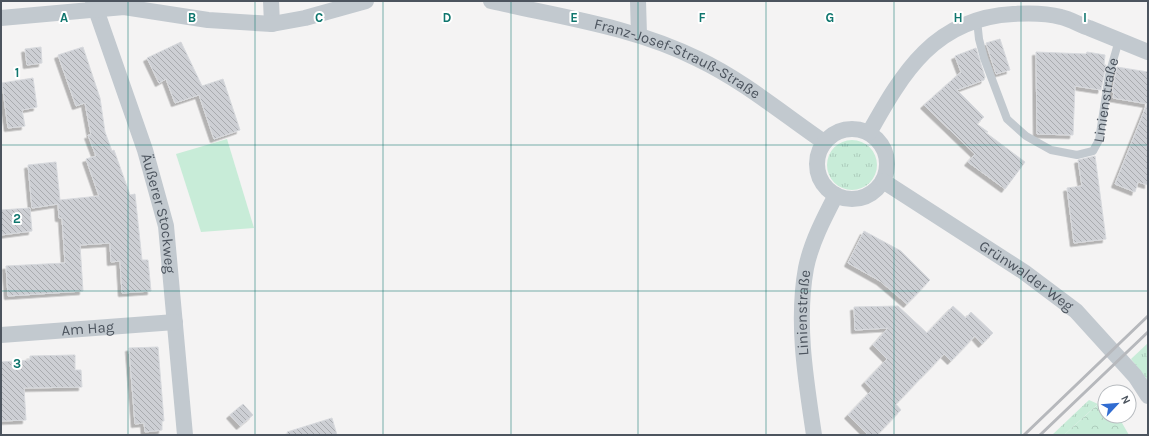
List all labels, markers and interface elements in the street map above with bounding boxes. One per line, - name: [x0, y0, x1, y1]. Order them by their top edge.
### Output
- text: A: [60, 10, 68, 25]
- text: B: [188, 10, 196, 25]
- text: C: [315, 10, 323, 25]
- text: D: [443, 10, 452, 25]
- text: E: [570, 10, 578, 25]
- text: G: [826, 10, 834, 25]
- text: H: [953, 10, 963, 25]
- text: I: [1083, 10, 1087, 25]
- street label: Franz-Josef-Strauß-Straße: [588, 17, 762, 105]
- street label: Linienstraße: [1090, 56, 1122, 144]
- text: 1: [15, 65, 19, 80]
- street label: Äußerer Stockweg: [137, 151, 179, 275]
- text: 2: [13, 211, 21, 226]
- street label: Grünwalder Weg: [976, 237, 1078, 315]
- street label: Linienstraße: [793, 269, 815, 356]
- street label: Am Hag: [61, 318, 115, 339]
- text: 3: [13, 356, 21, 371]
- north arrow: [1097, 384, 1137, 424]
- text: N: [1118, 393, 1133, 406]

